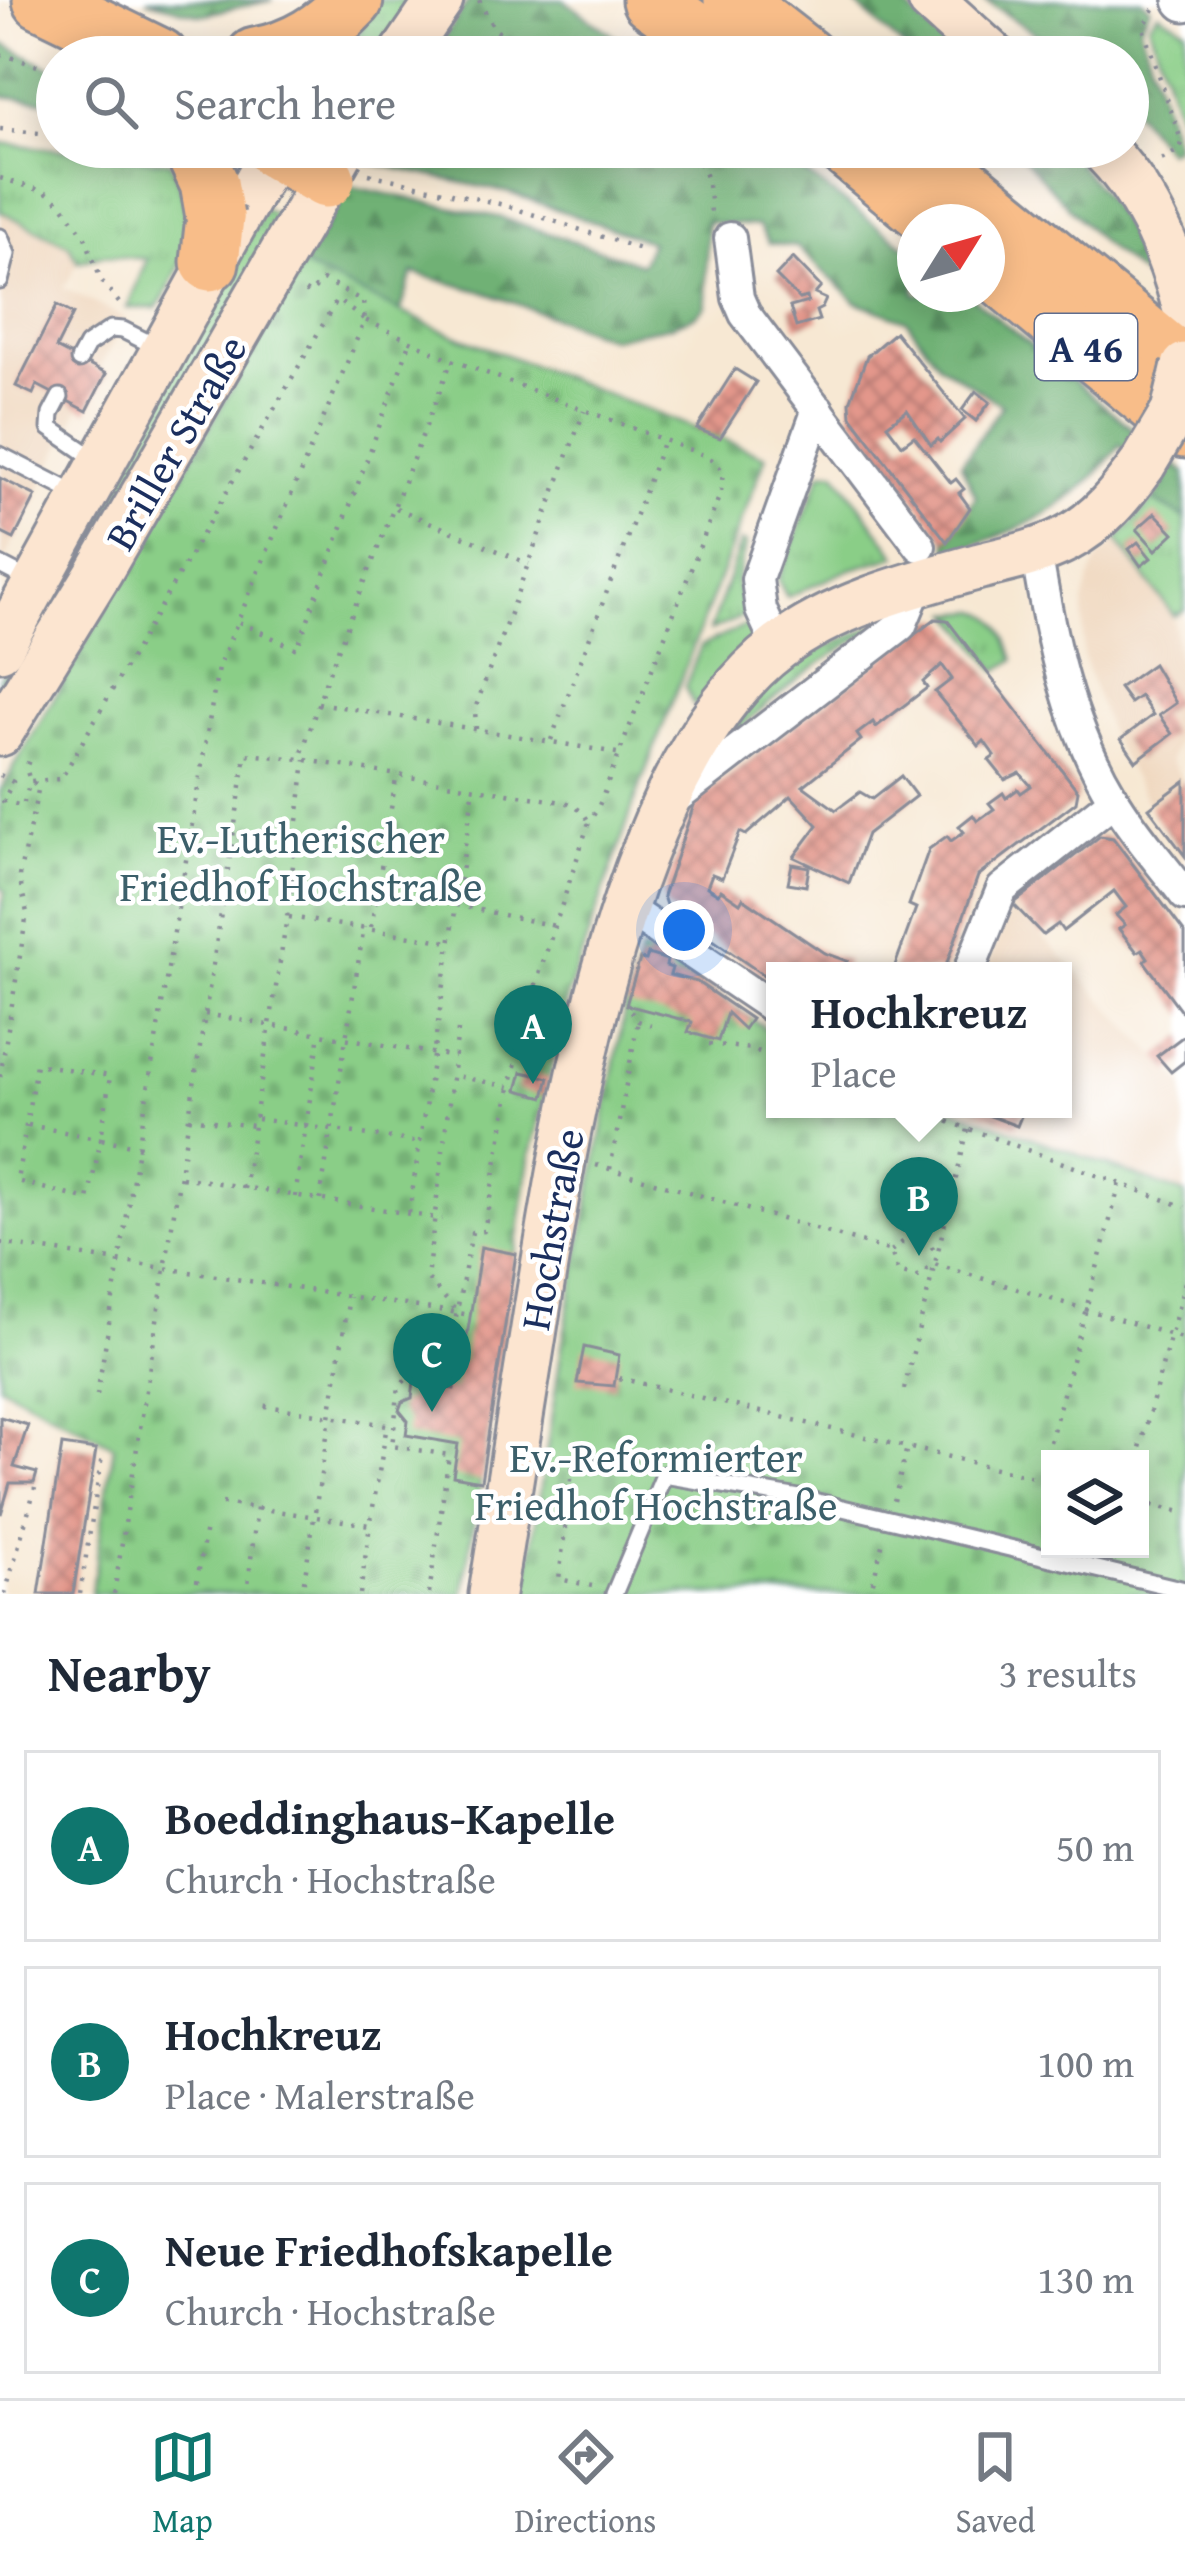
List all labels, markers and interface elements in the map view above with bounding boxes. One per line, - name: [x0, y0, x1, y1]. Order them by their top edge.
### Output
- search box: [36, 36, 1149, 168]
- icon: search: [78, 69, 144, 135]
- text: Search here: [174, 70, 396, 135]
- north arrow: [897, 204, 1005, 312]
- road number: A 46: [1035, 314, 1137, 380]
- street label: Briller Straße: [89, 323, 261, 561]
- park label: Ev.-Lutherischer Friedhof Hochstraße: [120, 807, 482, 916]
- your location: [654, 900, 714, 960]
- popup: [766, 962, 1072, 1118]
- text: Hochkreuz: [811, 979, 1027, 1044]
- pin: A: [494, 985, 572, 1084]
- text: Place: [811, 1044, 897, 1101]
- street label: Hochstraße: [503, 1124, 599, 1334]
- pin: B: [880, 1157, 958, 1256]
- pin: C: [393, 1313, 471, 1412]
- park label: Ev.-Reformierter Friedhof Hochstraße: [475, 1426, 837, 1535]
- map controls: [1041, 1450, 1149, 1558]
- button: layers: [1041, 1450, 1149, 1558]
- text: Nearby: [48, 1635, 211, 1710]
- text: 3 results: [999, 1644, 1137, 1701]
- text: Boeddinghaus-Kapelle: [165, 1785, 615, 1850]
- text: A: [78, 1818, 102, 1875]
- text: 50 m: [1056, 1818, 1134, 1875]
- text: Church · Hochstraße: [165, 1850, 496, 1907]
- text: Hochkreuz: [165, 2001, 382, 2066]
- text: B: [78, 2034, 102, 2091]
- text: 100 m: [1037, 2034, 1134, 2091]
- text: Place · Malerstraße: [165, 2066, 475, 2123]
- text: Neue Friedhofskapelle: [165, 2217, 613, 2282]
- text: C: [79, 2250, 101, 2307]
- text: 130 m: [1037, 2250, 1134, 2307]
- text: Church · Hochstraße: [165, 2282, 496, 2339]
- tab: Map: [150, 2424, 216, 2544]
- tab: Directions: [515, 2424, 656, 2544]
- tab: Saved: [956, 2424, 1035, 2544]

